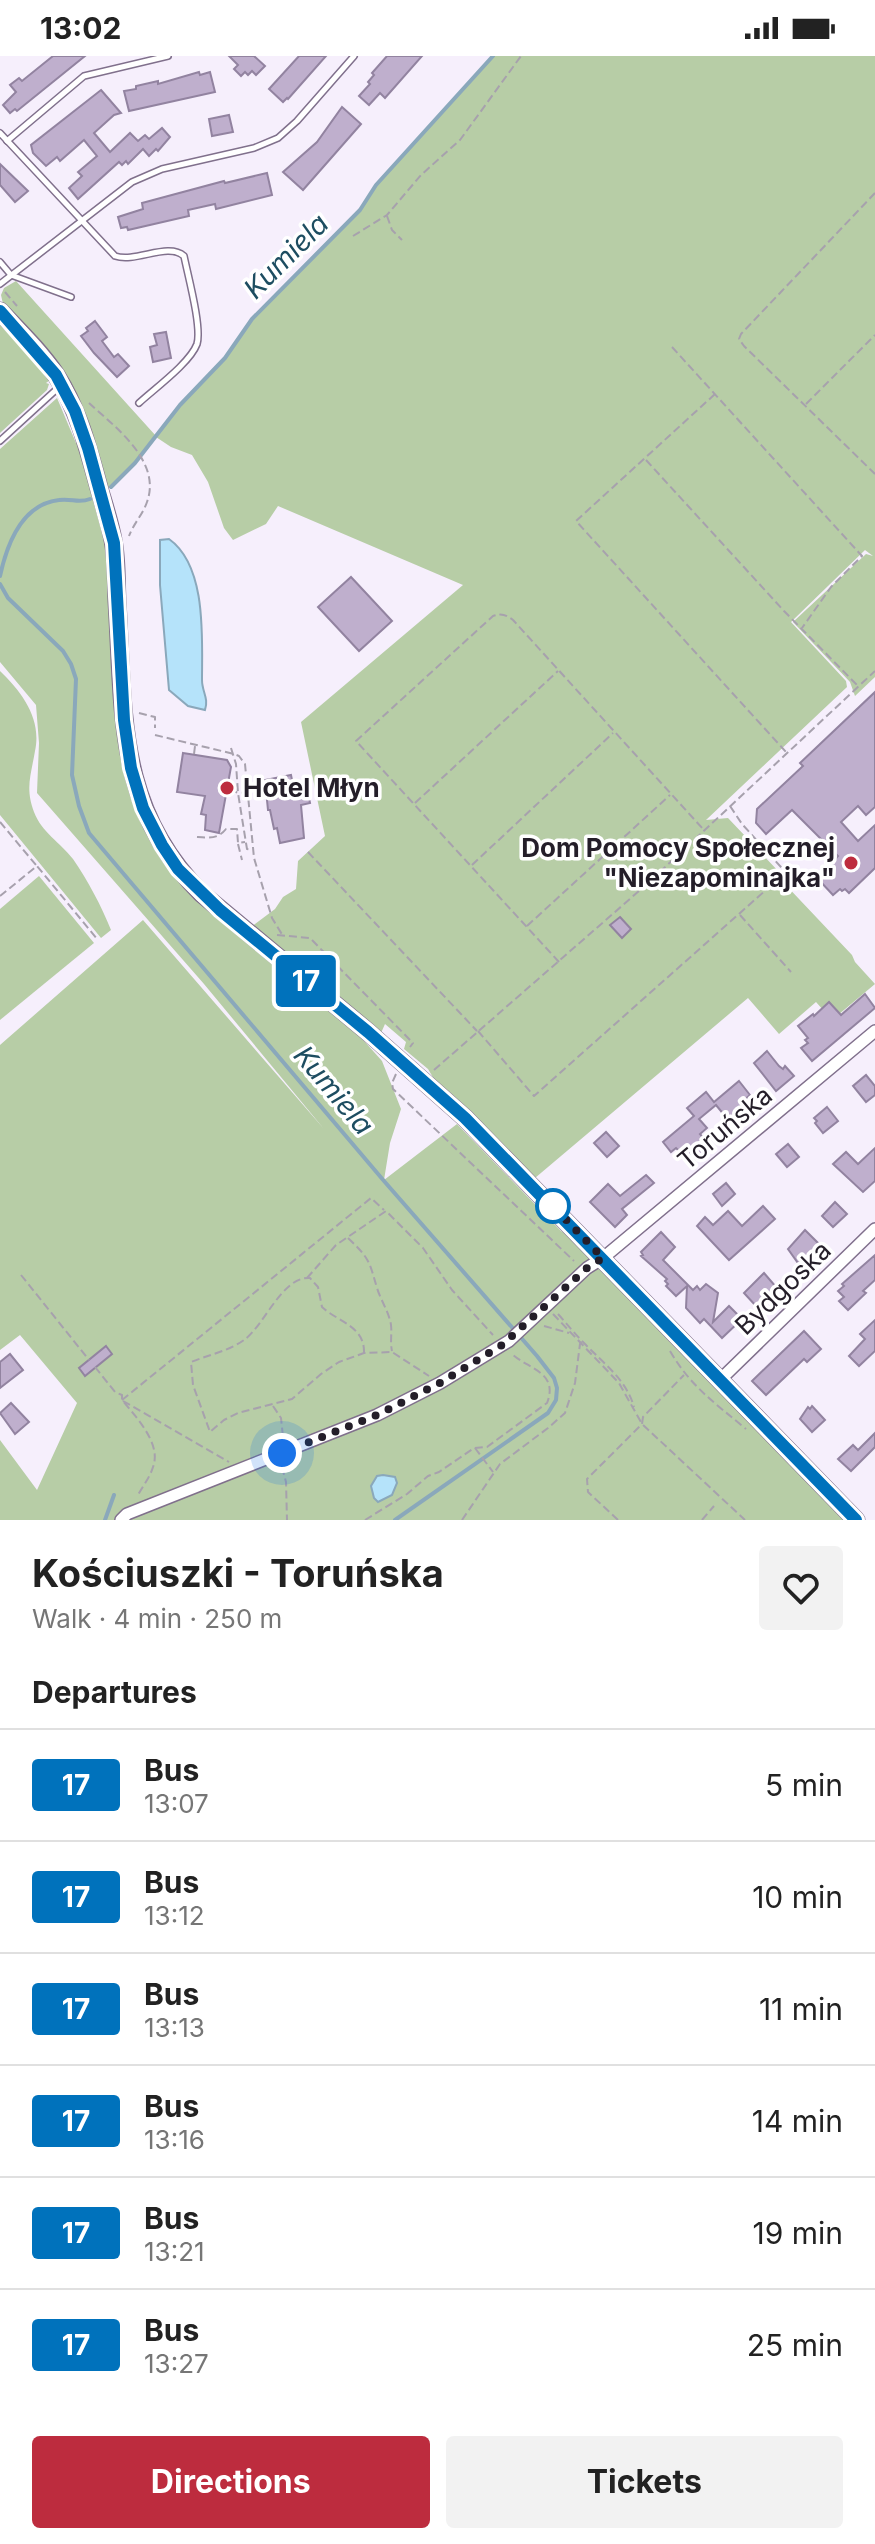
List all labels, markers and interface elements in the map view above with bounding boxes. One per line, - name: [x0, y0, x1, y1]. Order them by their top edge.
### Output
- text: 13:02: [40, 10, 121, 46]
- water label: Kumiela: [237, 207, 335, 305]
- place label: Hotel Młyn: [243, 772, 380, 803]
- marker: Hotel Młyn: [218, 779, 236, 797]
- place label: Dom Pomocy Społecznej "Niezapominajka": [521, 832, 835, 893]
- marker: Dom Pomocy Społecznej "Niezapominajka": [842, 854, 860, 872]
- line badge: 17: [270, 955, 342, 1007]
- text: 17: [292, 964, 320, 998]
- water label: Kumiela: [287, 1039, 381, 1141]
- street label: Toruńska: [671, 1079, 778, 1176]
- unlabelled marker: [536, 1189, 570, 1223]
- street label: Bydgoska: [728, 1234, 837, 1341]
- your location: [262, 1433, 302, 1473]
- button: heart: [759, 1546, 843, 1630]
- text: Kościuszki - Toruńska: [32, 1550, 444, 1596]
- text: Walk · 4 min · 250 m: [32, 1603, 282, 1634]
- text: Departures: [32, 1674, 197, 1710]
- text: Bus: [144, 1752, 199, 1788]
- text: 5 min: [765, 1767, 843, 1803]
- text: 17: [62, 1768, 90, 1802]
- text: 13:07: [144, 1788, 209, 1819]
- text: Bus: [144, 1864, 199, 1900]
- text: 10 min: [752, 1879, 843, 1915]
- text: 17: [62, 1880, 90, 1914]
- text: 13:12: [144, 1900, 205, 1931]
- text: Bus: [144, 1976, 199, 2012]
- text: 11 min: [759, 1991, 843, 2027]
- text: 17: [62, 1992, 90, 2026]
- text: 13:13: [144, 2012, 205, 2043]
- text: Bus: [144, 2088, 199, 2124]
- text: 14 min: [752, 2103, 843, 2139]
- text: 17: [62, 2104, 90, 2138]
- text: 13:16: [144, 2124, 205, 2155]
- text: Bus: [144, 2200, 199, 2236]
- text: 19 min: [752, 2215, 843, 2251]
- text: 17: [62, 2216, 90, 2250]
- text: 13:21: [144, 2236, 205, 2267]
- text: Bus: [144, 2312, 199, 2348]
- text: 25 min: [747, 2327, 843, 2363]
- text: 17: [62, 2328, 90, 2362]
- text: 13:27: [144, 2348, 209, 2379]
- button: Directions: [32, 2436, 430, 2528]
- button: Tickets: [446, 2436, 843, 2528]

